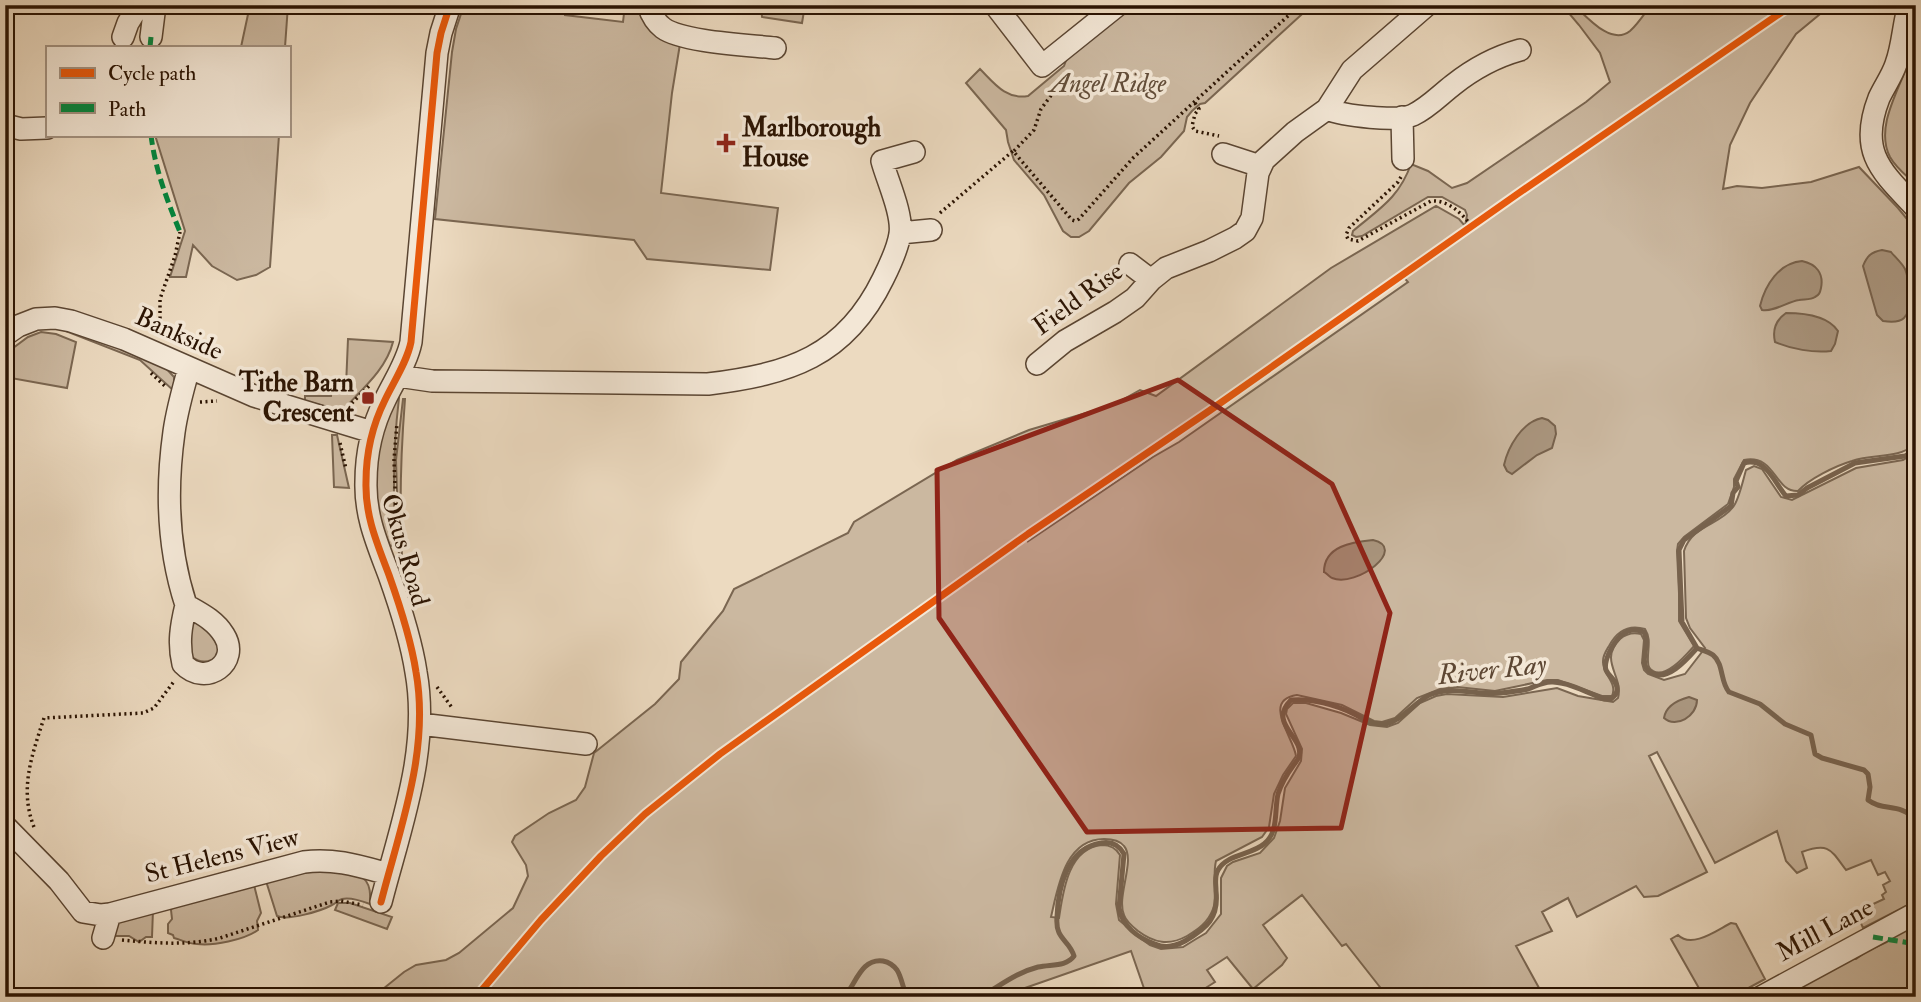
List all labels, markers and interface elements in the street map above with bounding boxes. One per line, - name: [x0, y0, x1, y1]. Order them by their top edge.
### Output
- legend: [46, 46, 290, 136]
- text: Cycle path: [108, 60, 196, 87]
- park label: Angel Ridge: [1047, 68, 1167, 100]
- text: Path: [108, 96, 146, 123]
- place label: Marlborough House: [741, 112, 881, 174]
- marker: Marlborough House: [716, 133, 736, 153]
- street label: Field Rise: [1027, 255, 1130, 342]
- street label: Bankside: [130, 301, 228, 368]
- place label: Tithe Barn Crescent: [238, 367, 355, 429]
- marker: Tithe Barn Crescent: [360, 390, 376, 406]
- street label: Okus Road: [374, 490, 436, 610]
- water label: River Ray: [1435, 647, 1549, 693]
- street label: St Helens View: [142, 821, 303, 891]
- street label: Mill Lane: [1771, 891, 1879, 969]

